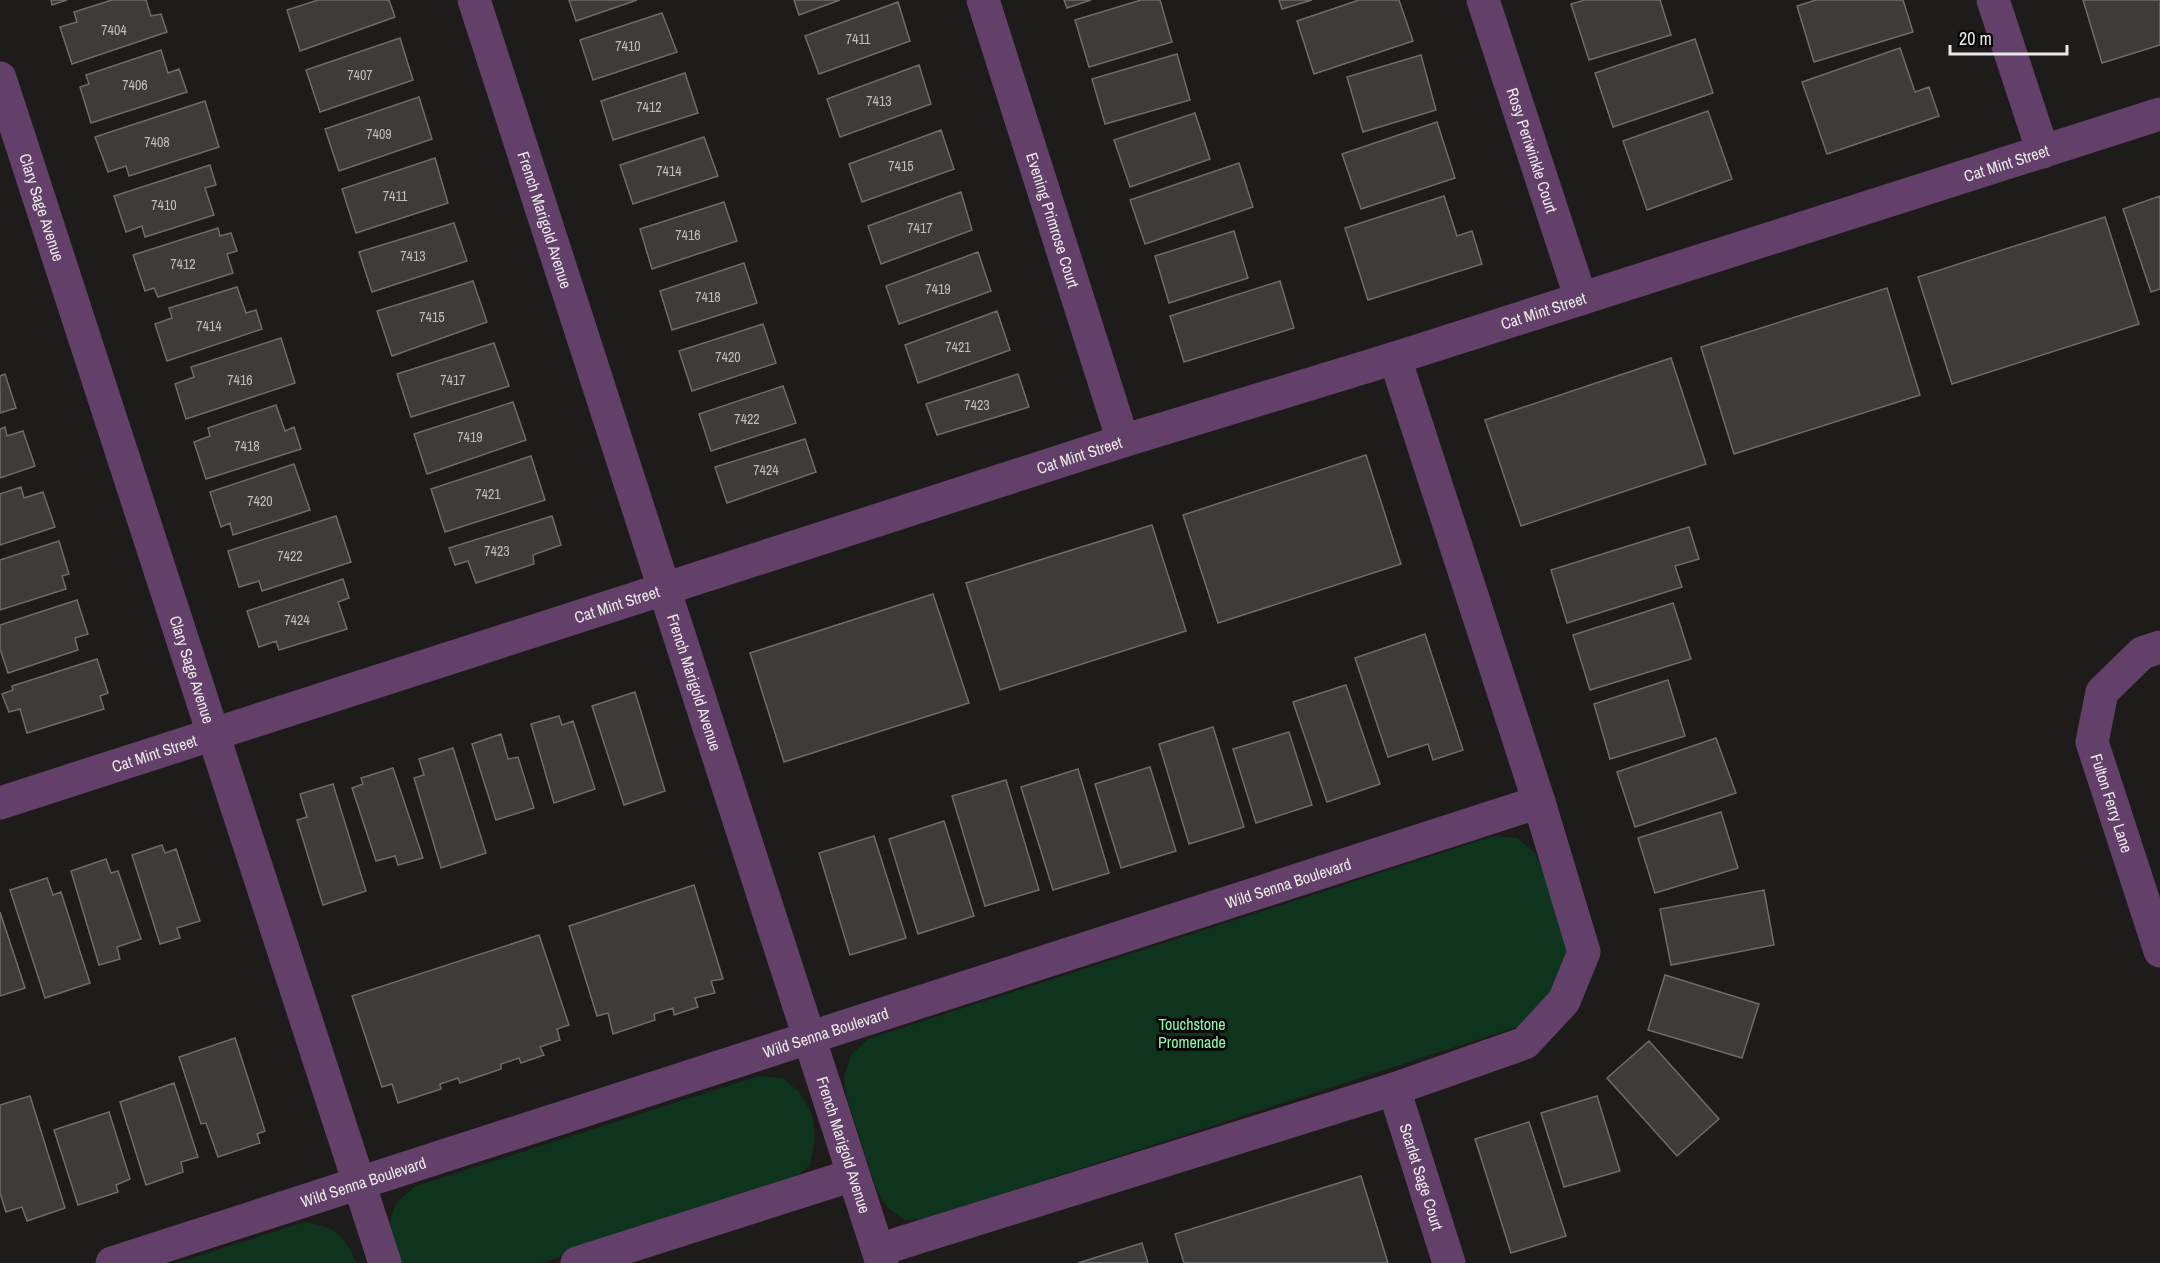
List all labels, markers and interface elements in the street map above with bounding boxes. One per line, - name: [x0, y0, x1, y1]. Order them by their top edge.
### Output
- scale bar: [1950, 18, 2067, 56]
- house number: 7404: [101, 21, 127, 39]
- text: 20 m: [1959, 26, 1992, 51]
- house number: 7411: [846, 30, 871, 48]
- house number: 7410: [615, 37, 641, 55]
- house number: 7407: [347, 66, 373, 84]
- house number: 7406: [122, 76, 148, 94]
- street label: Rosy Periwinkle Court: [1501, 85, 1563, 216]
- house number: 7413: [866, 92, 892, 110]
- house number: 7412: [636, 98, 662, 116]
- house number: 7409: [366, 125, 392, 143]
- house number: 7408: [144, 133, 170, 151]
- street label: Cat Mint Street: [1961, 139, 2052, 187]
- street label: French Marigold Avenue: [513, 148, 577, 291]
- street label: Evening Primrose Court: [1021, 150, 1085, 291]
- street label: Clary Sage Avenue: [14, 151, 70, 264]
- house number: 7415: [888, 157, 914, 175]
- house number: 7414: [656, 162, 682, 180]
- house number: 7411: [383, 187, 408, 205]
- house number: 7410: [151, 196, 177, 214]
- house number: 7417: [907, 219, 933, 237]
- house number: 7416: [675, 226, 701, 244]
- house number: 7413: [400, 247, 426, 265]
- house number: 7412: [170, 255, 196, 273]
- house number: 7419: [925, 280, 951, 298]
- street label: Cat Mint Street: [1498, 287, 1589, 335]
- house number: 7418: [695, 288, 721, 306]
- house number: 7415: [419, 308, 445, 326]
- house number: 7414: [196, 317, 222, 335]
- house number: 7421: [945, 338, 971, 356]
- house number: 7420: [715, 348, 741, 366]
- house number: 7416: [227, 371, 253, 389]
- house number: 7417: [440, 371, 466, 389]
- house number: 7423: [964, 396, 990, 414]
- house number: 7422: [734, 410, 760, 428]
- house number: 7419: [457, 428, 483, 446]
- street label: Cat Mint Street: [1034, 431, 1125, 479]
- house number: 7418: [234, 437, 260, 455]
- house number: 7424: [753, 461, 779, 479]
- house number: 7421: [475, 485, 501, 503]
- house number: 7420: [247, 492, 273, 510]
- house number: 7423: [484, 542, 510, 560]
- house number: 7422: [277, 547, 303, 565]
- street label: Cat Mint Street: [571, 580, 662, 628]
- house number: 7424: [284, 611, 310, 629]
- street label: French Marigold Avenue: [662, 611, 727, 754]
- street label: Clary Sage Avenue: [164, 613, 220, 726]
- street label: Cat Mint Street: [109, 729, 200, 777]
- street label: Fulton Ferry Lane: [2085, 751, 2138, 855]
- street label: Wild Senna Boulevard: [1223, 852, 1354, 914]
- street label: Wild Senna Boulevard: [760, 1002, 891, 1063]
- park label: Touchstone Promenade: [1158, 1013, 1226, 1053]
- street label: French Marigold Avenue: [811, 1073, 876, 1216]
- street label: Scarlet Sage Court: [1395, 1121, 1449, 1233]
- street label: Wild Senna Boulevard: [298, 1151, 429, 1212]

